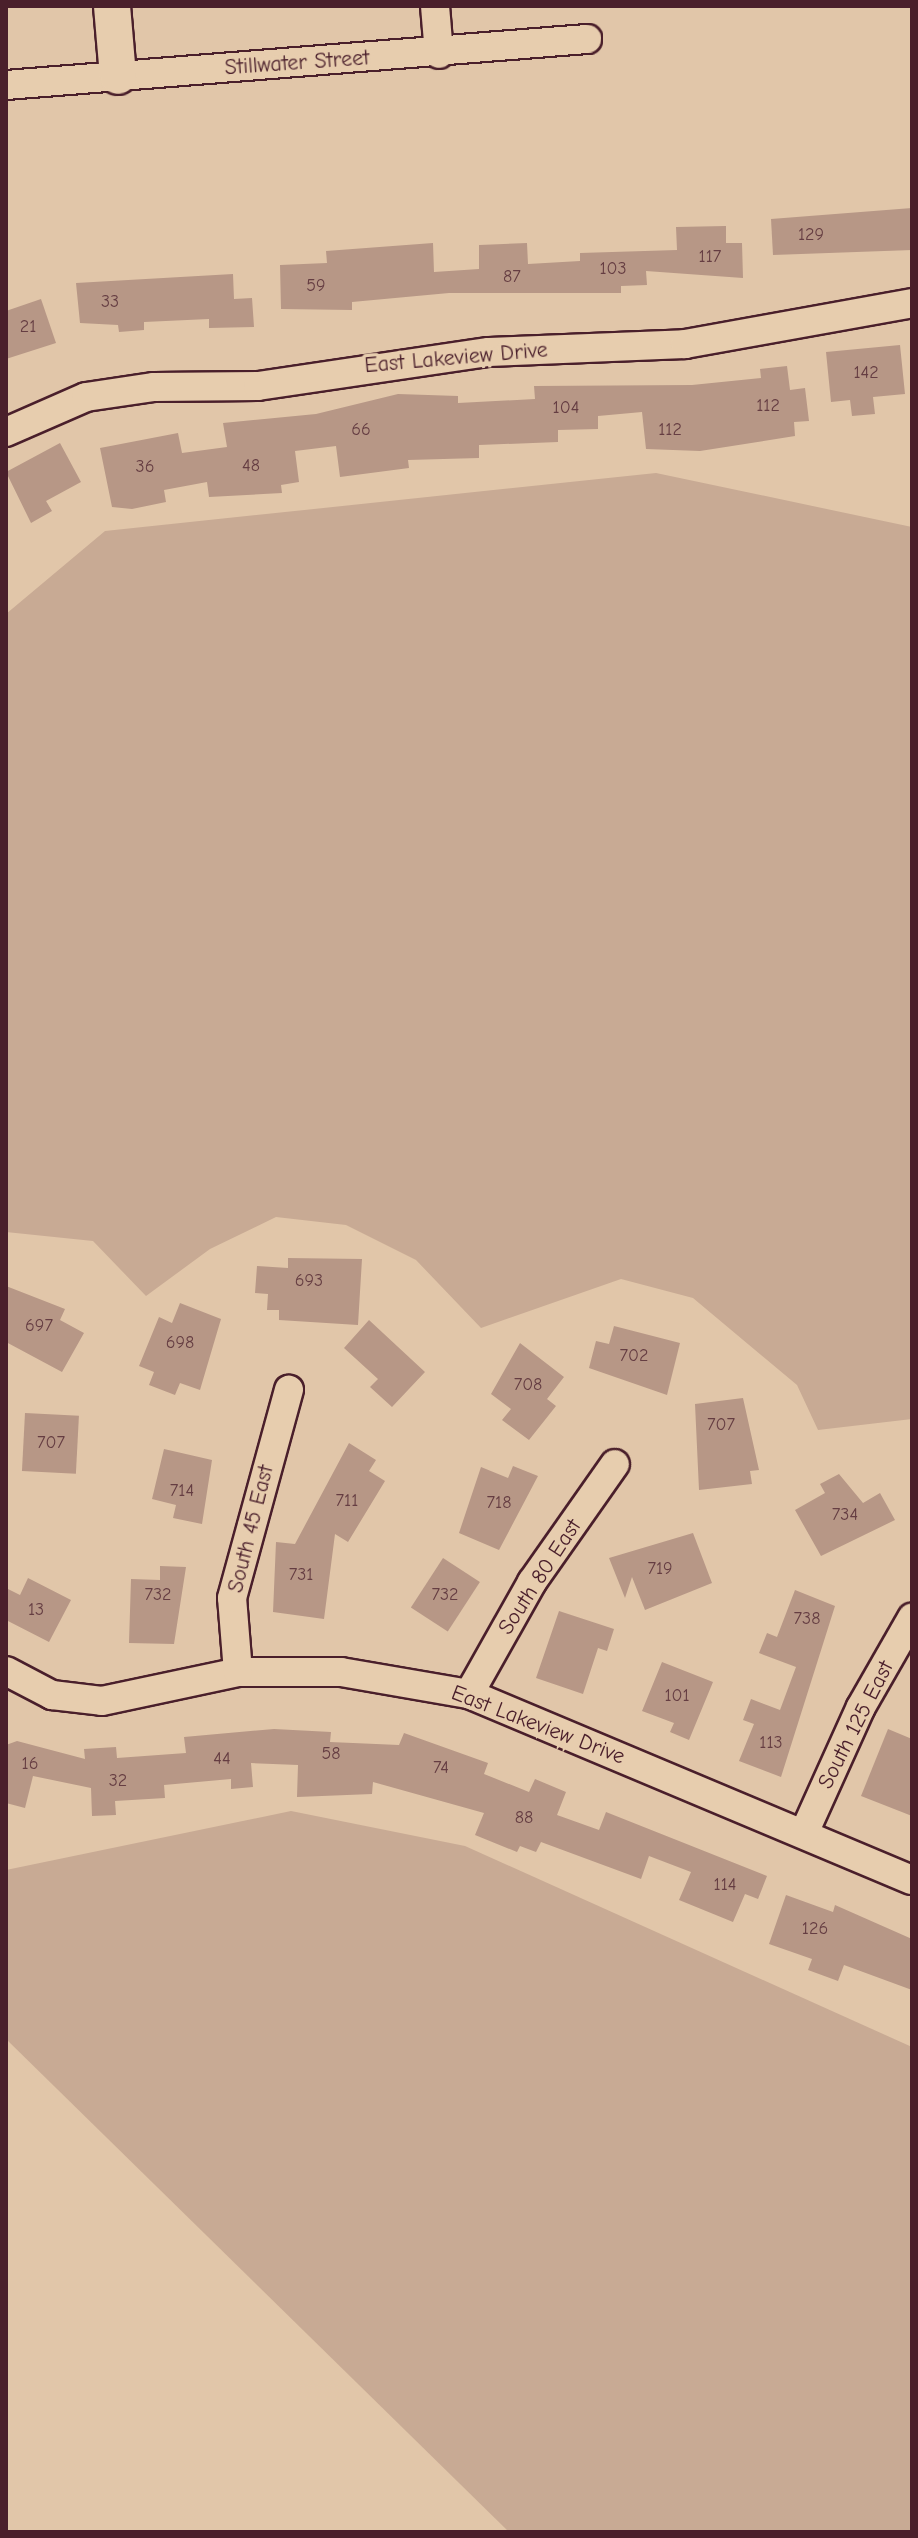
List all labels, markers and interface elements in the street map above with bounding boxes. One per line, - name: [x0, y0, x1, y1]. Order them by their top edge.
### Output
- street label: Stillwater Street: [224, 45, 370, 81]
- house number: 129: [798, 224, 824, 246]
- house number: 117: [699, 246, 721, 268]
- house number: 103: [599, 258, 627, 280]
- house number: 87: [503, 266, 521, 288]
- house number: 59: [306, 275, 326, 297]
- house number: 33: [101, 291, 119, 313]
- house number: 21: [20, 316, 36, 338]
- street label: East Lakeview Drive: [363, 337, 549, 379]
- house number: 142: [853, 362, 879, 384]
- house number: 112: [756, 395, 780, 417]
- house number: 104: [553, 397, 579, 419]
- house number: 66: [351, 419, 371, 441]
- house number: 112: [658, 419, 682, 441]
- house number: 48: [242, 455, 260, 477]
- house number: 36: [136, 456, 154, 478]
- house number: 693: [295, 1270, 323, 1292]
- house number: 697: [25, 1315, 53, 1337]
- house number: 698: [166, 1332, 194, 1354]
- house number: 702: [620, 1345, 648, 1367]
- house number: 708: [514, 1374, 542, 1396]
- house number: 707: [707, 1414, 735, 1436]
- house number: 707: [37, 1432, 65, 1454]
- street label: South 45 East: [222, 1463, 280, 1595]
- house number: 714: [170, 1480, 194, 1502]
- house number: 711: [336, 1490, 358, 1512]
- house number: 718: [487, 1492, 511, 1514]
- house number: 734: [832, 1504, 858, 1526]
- street label: South 80 East: [493, 1514, 587, 1640]
- house number: 719: [647, 1558, 673, 1580]
- house number: 731: [289, 1564, 313, 1586]
- house number: 732: [144, 1584, 172, 1606]
- house number: 732: [431, 1584, 459, 1606]
- house number: 13: [28, 1599, 44, 1621]
- house number: 738: [794, 1608, 820, 1630]
- street label: South 125 East: [812, 1657, 900, 1793]
- street label: East Lakeview Drive: [448, 1680, 628, 1770]
- house number: 101: [664, 1685, 690, 1707]
- house number: 113: [759, 1732, 783, 1754]
- house number: 58: [321, 1743, 341, 1765]
- house number: 44: [213, 1748, 231, 1770]
- house number: 16: [22, 1753, 38, 1775]
- house number: 74: [433, 1757, 449, 1779]
- house number: 32: [109, 1770, 127, 1792]
- house number: 88: [515, 1807, 533, 1829]
- house number: 114: [714, 1874, 736, 1896]
- house number: 126: [802, 1918, 828, 1940]

